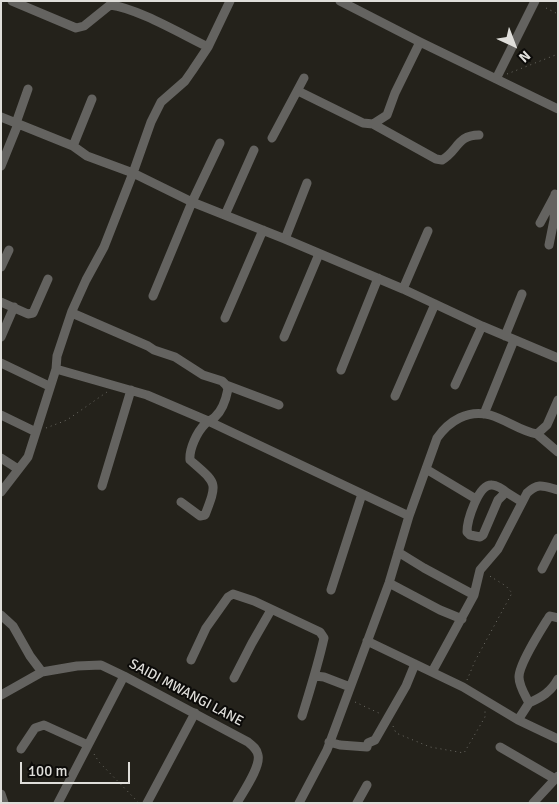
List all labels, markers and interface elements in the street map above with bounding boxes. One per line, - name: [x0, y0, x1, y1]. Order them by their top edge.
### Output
- north arrow: [489, 20, 539, 70]
- text: N: [515, 47, 534, 66]
- street label: SAIDI MWANGI LANE: [126, 656, 246, 730]
- scale bar: [22, 752, 132, 784]
- text: 100 m: [28, 762, 68, 780]

